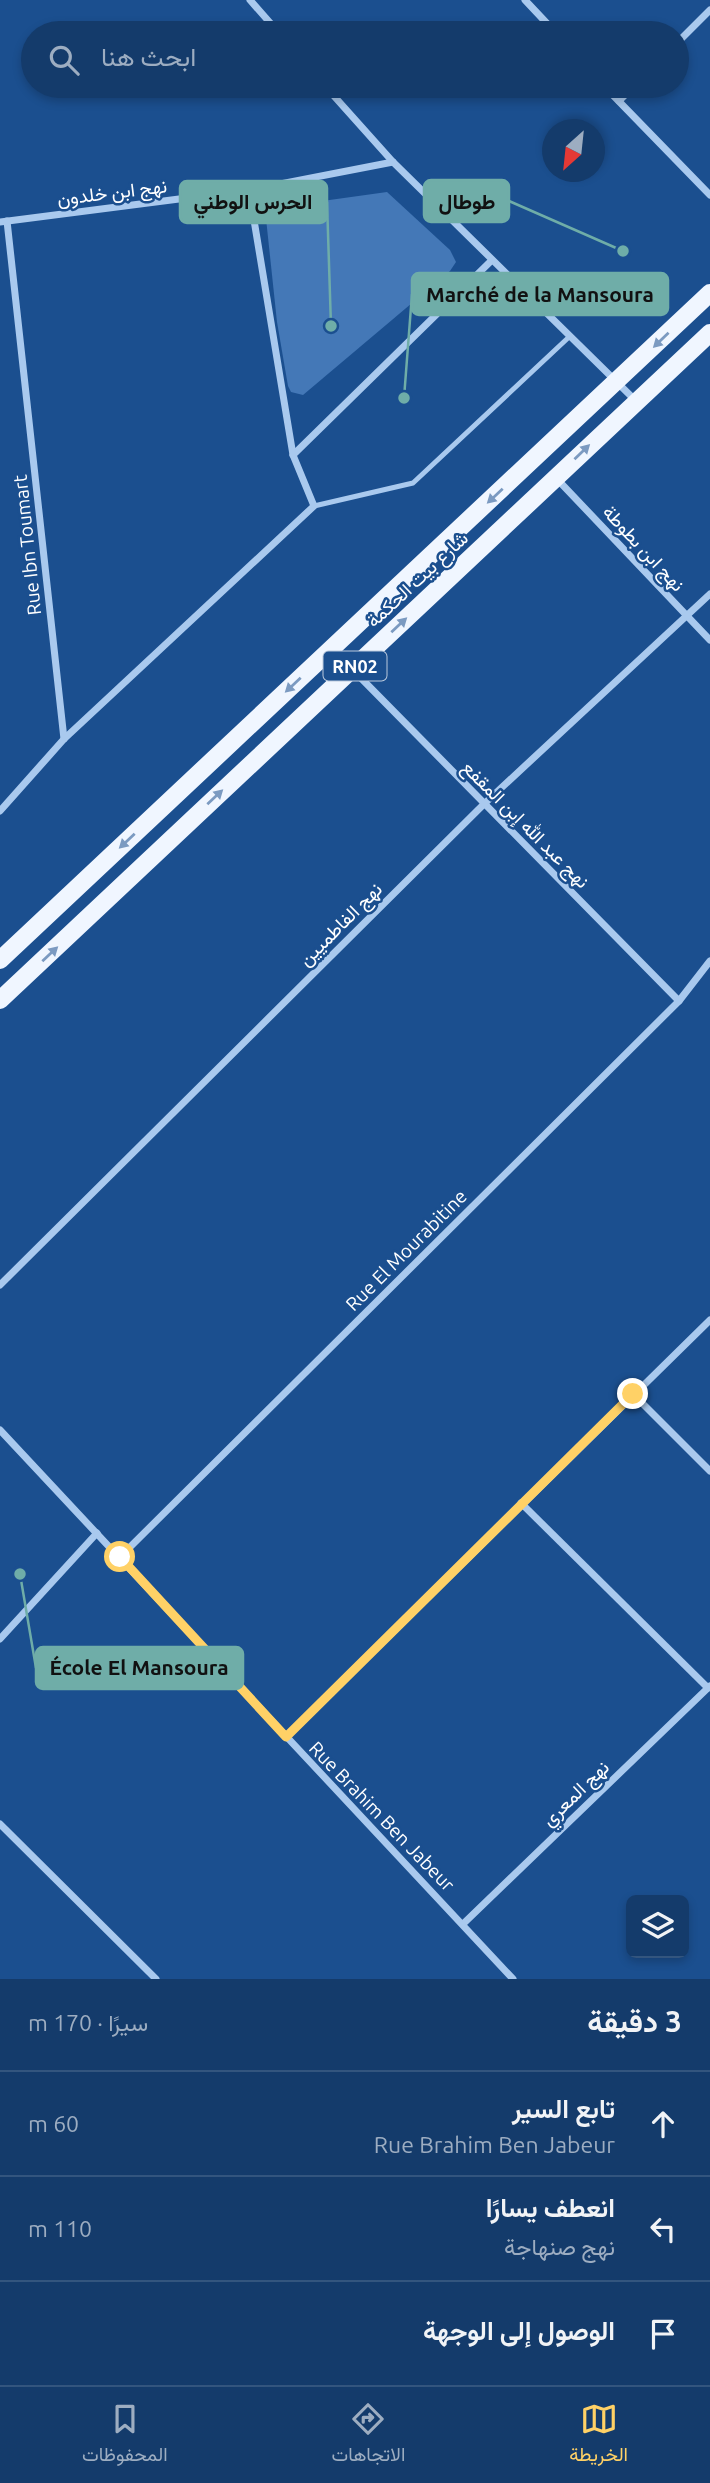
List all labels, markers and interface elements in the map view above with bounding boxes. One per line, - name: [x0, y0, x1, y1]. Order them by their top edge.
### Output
- search box: [21, 21, 689, 98]
- icon: search: [45, 41, 83, 79]
- text: ابحث هنا: [101, 42, 196, 71]
- north arrow: [542, 119, 605, 182]
- street label: نهج ابن خلدون: [56, 174, 169, 213]
- callout: طوطال: [424, 180, 509, 222]
- callout: الحرس الوطني: [180, 181, 327, 223]
- text: الحرس الوطني: [193, 189, 313, 219]
- text: طوطال: [439, 189, 496, 215]
- callout: Marché de la Mansoura: [412, 273, 668, 315]
- text: Marché de la Mansoura: [426, 282, 654, 306]
- one-way arrow: [653, 332, 670, 348]
- one-way arrow: [573, 445, 590, 461]
- street label: Rue Ibn Toumart: [9, 473, 45, 616]
- one-way arrow: [487, 488, 504, 504]
- street label: نهج ابن بطوطة: [596, 500, 689, 598]
- street label: شارع بيت الحكمة: [362, 526, 474, 633]
- one-way arrow: [390, 617, 407, 633]
- road number: RN02: [324, 652, 386, 680]
- one-way arrow: [285, 677, 302, 693]
- street label: نهج عبد الله إبن المقفع: [456, 756, 594, 894]
- one-way arrow: [206, 790, 223, 806]
- one-way arrow: [119, 832, 136, 848]
- street label: نهج الفاطميين: [294, 878, 388, 972]
- one-way arrow: [41, 946, 58, 962]
- street label: Rue El Mourabitine: [341, 1185, 471, 1315]
- route end: [617, 1378, 648, 1409]
- route start: [104, 1541, 135, 1572]
- callout: École El Mansoura: [36, 1647, 243, 1689]
- text: École El Mansoura: [49, 1655, 229, 1679]
- street label: Rue Brahim Ben Jabeur: [305, 1737, 459, 1895]
- street label: نهج المعري: [537, 1756, 617, 1834]
- map controls: [626, 1895, 689, 1958]
- button: layers: [626, 1895, 689, 1958]
- text: 3 دقيقة: [587, 2004, 682, 2038]
- text: سيرًا · 170 m: [28, 2010, 148, 2035]
- text: تابع السير: [512, 2094, 615, 2123]
- icon: ahead: [644, 2105, 682, 2143]
- text: 60 m: [28, 2111, 79, 2136]
- text: Rue Brahim Ben Jabeur: [374, 2132, 615, 2157]
- text: انعطف يسارًا: [486, 2193, 615, 2222]
- icon: left: [644, 2210, 682, 2248]
- text: 110 m: [28, 2216, 92, 2241]
- text: نهج صنهاجة: [504, 2234, 615, 2259]
- icon: arrive: [644, 2315, 682, 2353]
- text: الوصول إلى الوجهة: [423, 2316, 615, 2345]
- tab: المحفوظات: [82, 2400, 168, 2471]
- tab: الاتجاهات: [332, 2400, 405, 2471]
- tab: الخريطة: [569, 2400, 628, 2471]

